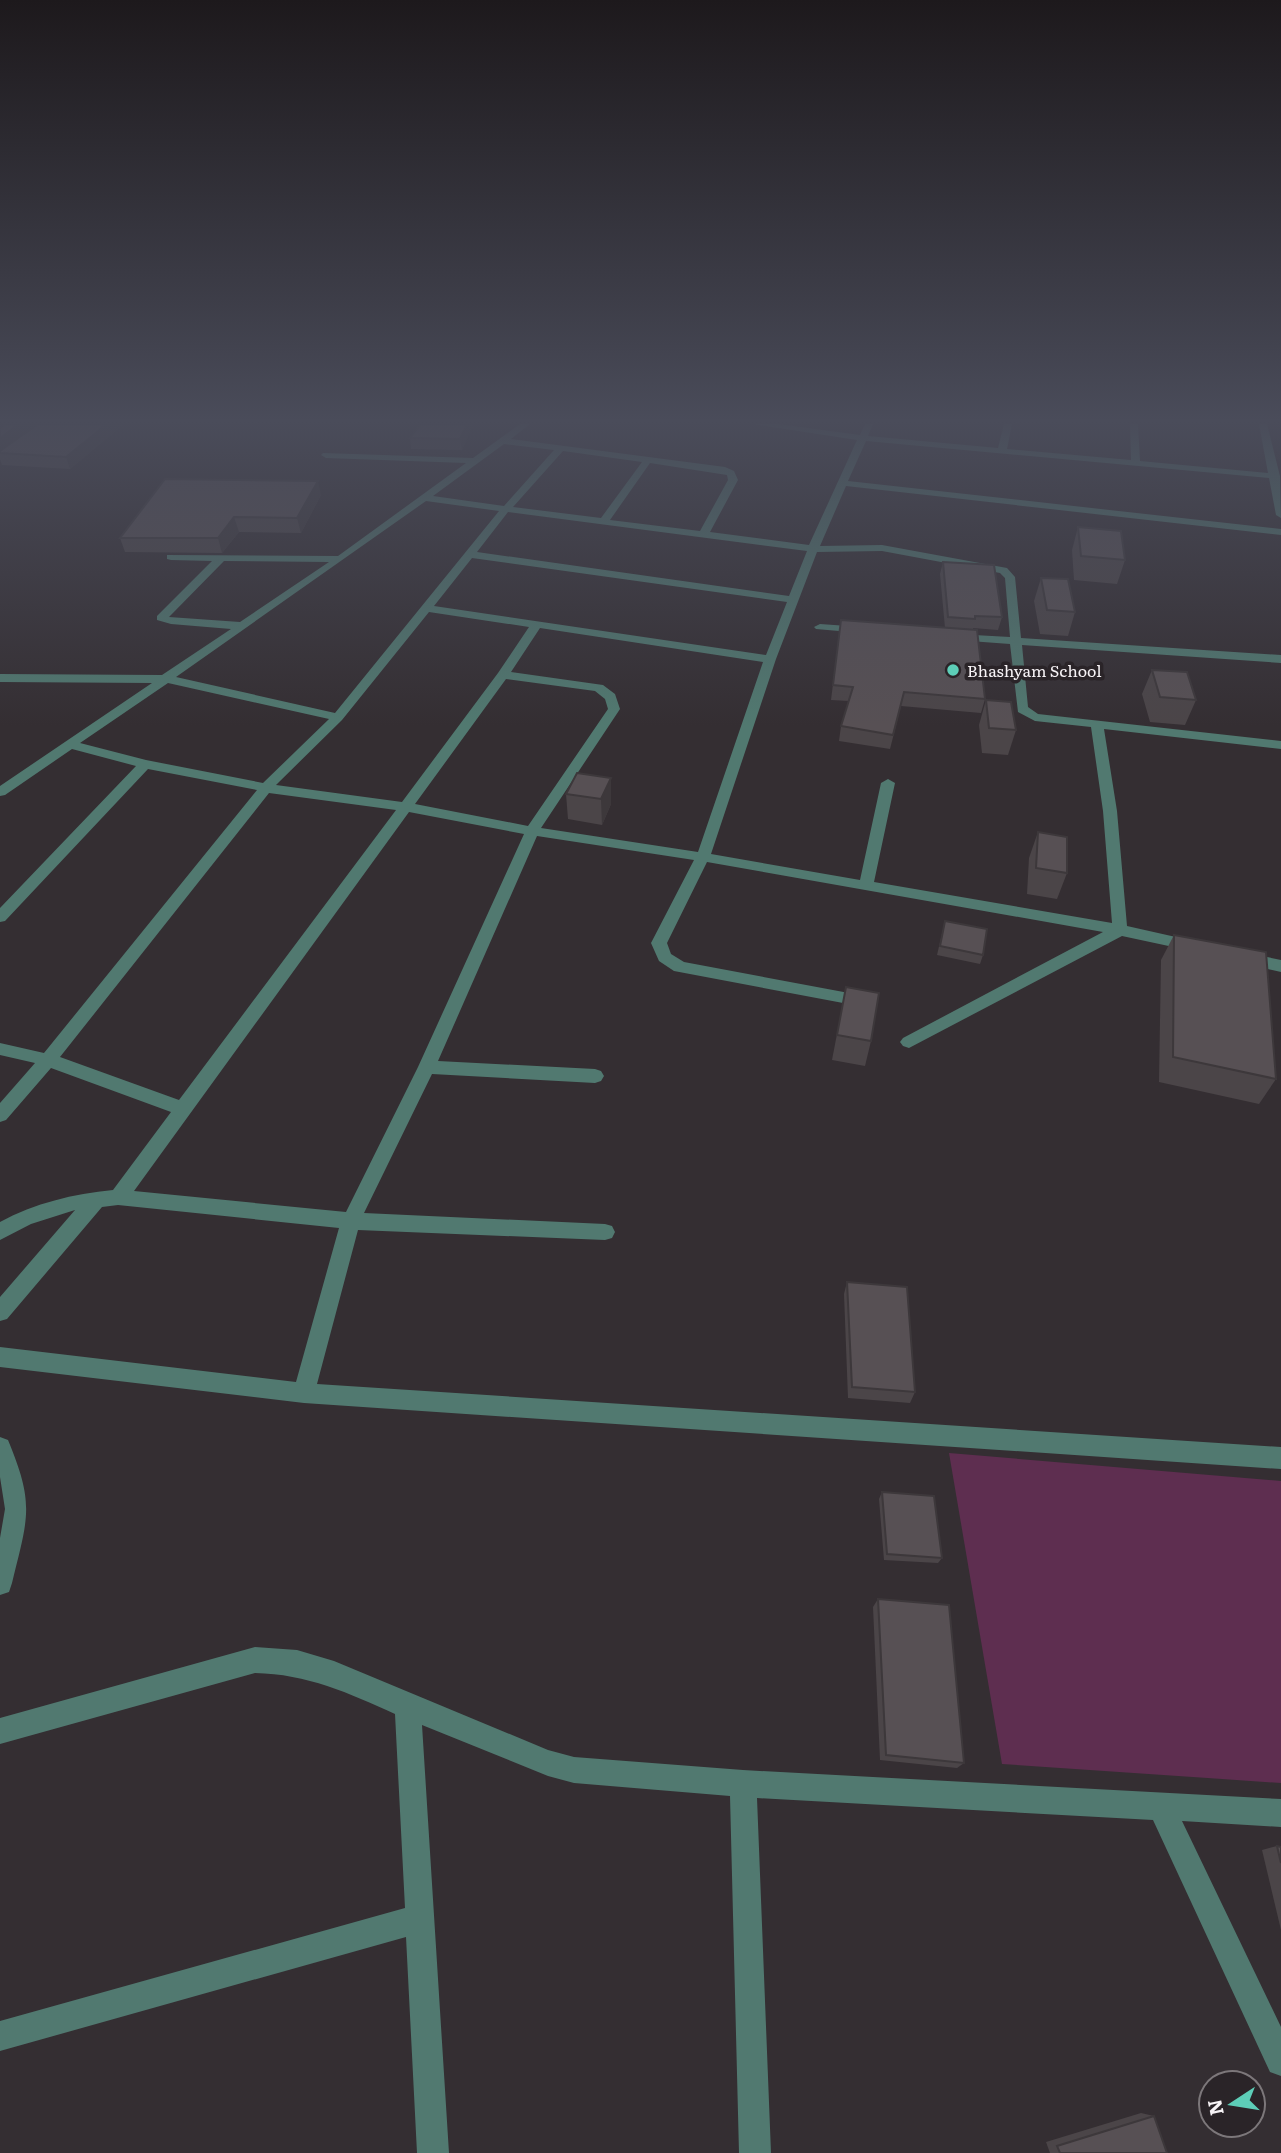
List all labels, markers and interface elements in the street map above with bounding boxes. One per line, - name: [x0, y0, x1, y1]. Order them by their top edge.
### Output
- place label: Bhashyam School: [967, 658, 1102, 682]
- marker: Bhashyam School: [945, 662, 961, 678]
- north arrow: [1197, 2069, 1267, 2139]
- text: N: [1199, 2097, 1230, 2118]

